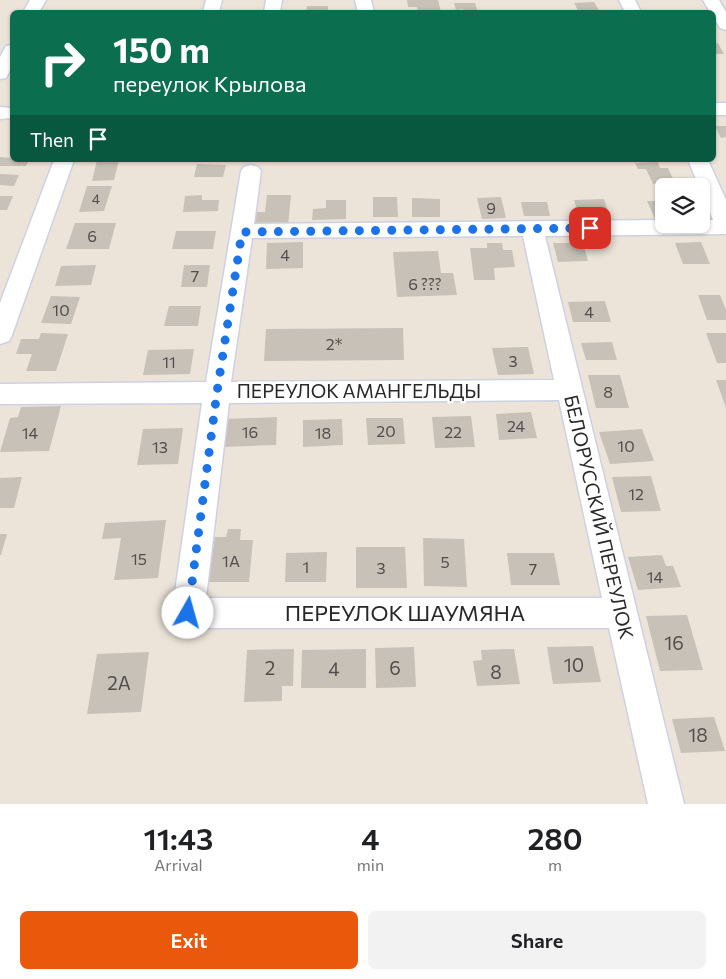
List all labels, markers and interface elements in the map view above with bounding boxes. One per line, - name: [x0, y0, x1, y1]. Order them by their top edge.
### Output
- text: 150 m: [113, 27, 210, 70]
- icon: right: [30, 30, 95, 95]
- text: переулок Крылова: [113, 70, 306, 97]
- icon: arrive: [84, 125, 112, 153]
- text: Then: [30, 128, 74, 151]
- map controls: [655, 178, 710, 233]
- button: layers: [655, 178, 710, 233]
- house number: 4: [92, 190, 101, 207]
- house number: 9: [486, 198, 496, 217]
- pin: [569, 207, 611, 249]
- icon: arrive: [576, 214, 604, 242]
- house number: 6: [87, 226, 97, 245]
- house number: 4: [280, 245, 290, 264]
- house number: 7: [191, 266, 199, 285]
- house number: 6 ???: [408, 274, 442, 293]
- house number: 10: [52, 300, 70, 319]
- house number: 4: [584, 302, 594, 321]
- house number: 2*: [326, 334, 343, 353]
- house number: 3: [508, 351, 518, 370]
- house number: 11: [162, 352, 176, 371]
- street label: ПЕРЕУЛОК АМАНГЕЛЬДЫ: [237, 379, 481, 402]
- house number: 8: [603, 382, 613, 401]
- street label: БЕЛОРУССКИЙ ПЕРЕУЛОК: [560, 392, 639, 642]
- house number: 24: [507, 416, 525, 435]
- house number: 20: [376, 421, 396, 440]
- house number: 16: [242, 422, 258, 441]
- house number: 22: [444, 422, 462, 441]
- house number: 14: [22, 423, 39, 442]
- house number: 18: [315, 423, 331, 442]
- house number: 10: [617, 436, 635, 455]
- house number: 13: [152, 437, 168, 456]
- house number: 12: [628, 484, 644, 503]
- house number: 15: [131, 549, 147, 568]
- house number: 1А: [222, 551, 240, 570]
- house number: 5: [440, 552, 450, 571]
- house number: 1: [303, 557, 309, 576]
- house number: 3: [376, 558, 386, 577]
- house number: 7: [529, 559, 537, 578]
- house number: 14: [647, 567, 664, 586]
- position arrow: [161, 586, 213, 638]
- street label: ПЕРЕУЛОК ШАУМЯНА: [285, 599, 525, 626]
- house number: 16: [664, 631, 684, 654]
- house number: 10: [564, 653, 584, 676]
- house number: 2: [265, 656, 275, 679]
- house number: 6: [389, 656, 401, 679]
- house number: 4: [328, 657, 340, 680]
- house number: 8: [490, 660, 502, 683]
- house number: 2А: [107, 671, 131, 694]
- house number: 18: [688, 723, 708, 746]
- text: 11:43: [143, 819, 213, 856]
- text: 4: [361, 819, 380, 856]
- text: 280: [528, 819, 583, 856]
- text: Arrival: [154, 855, 203, 874]
- text: min: [357, 855, 384, 874]
- text: m: [548, 855, 562, 874]
- button: Exit: [20, 911, 358, 969]
- button: Share: [368, 911, 706, 969]

